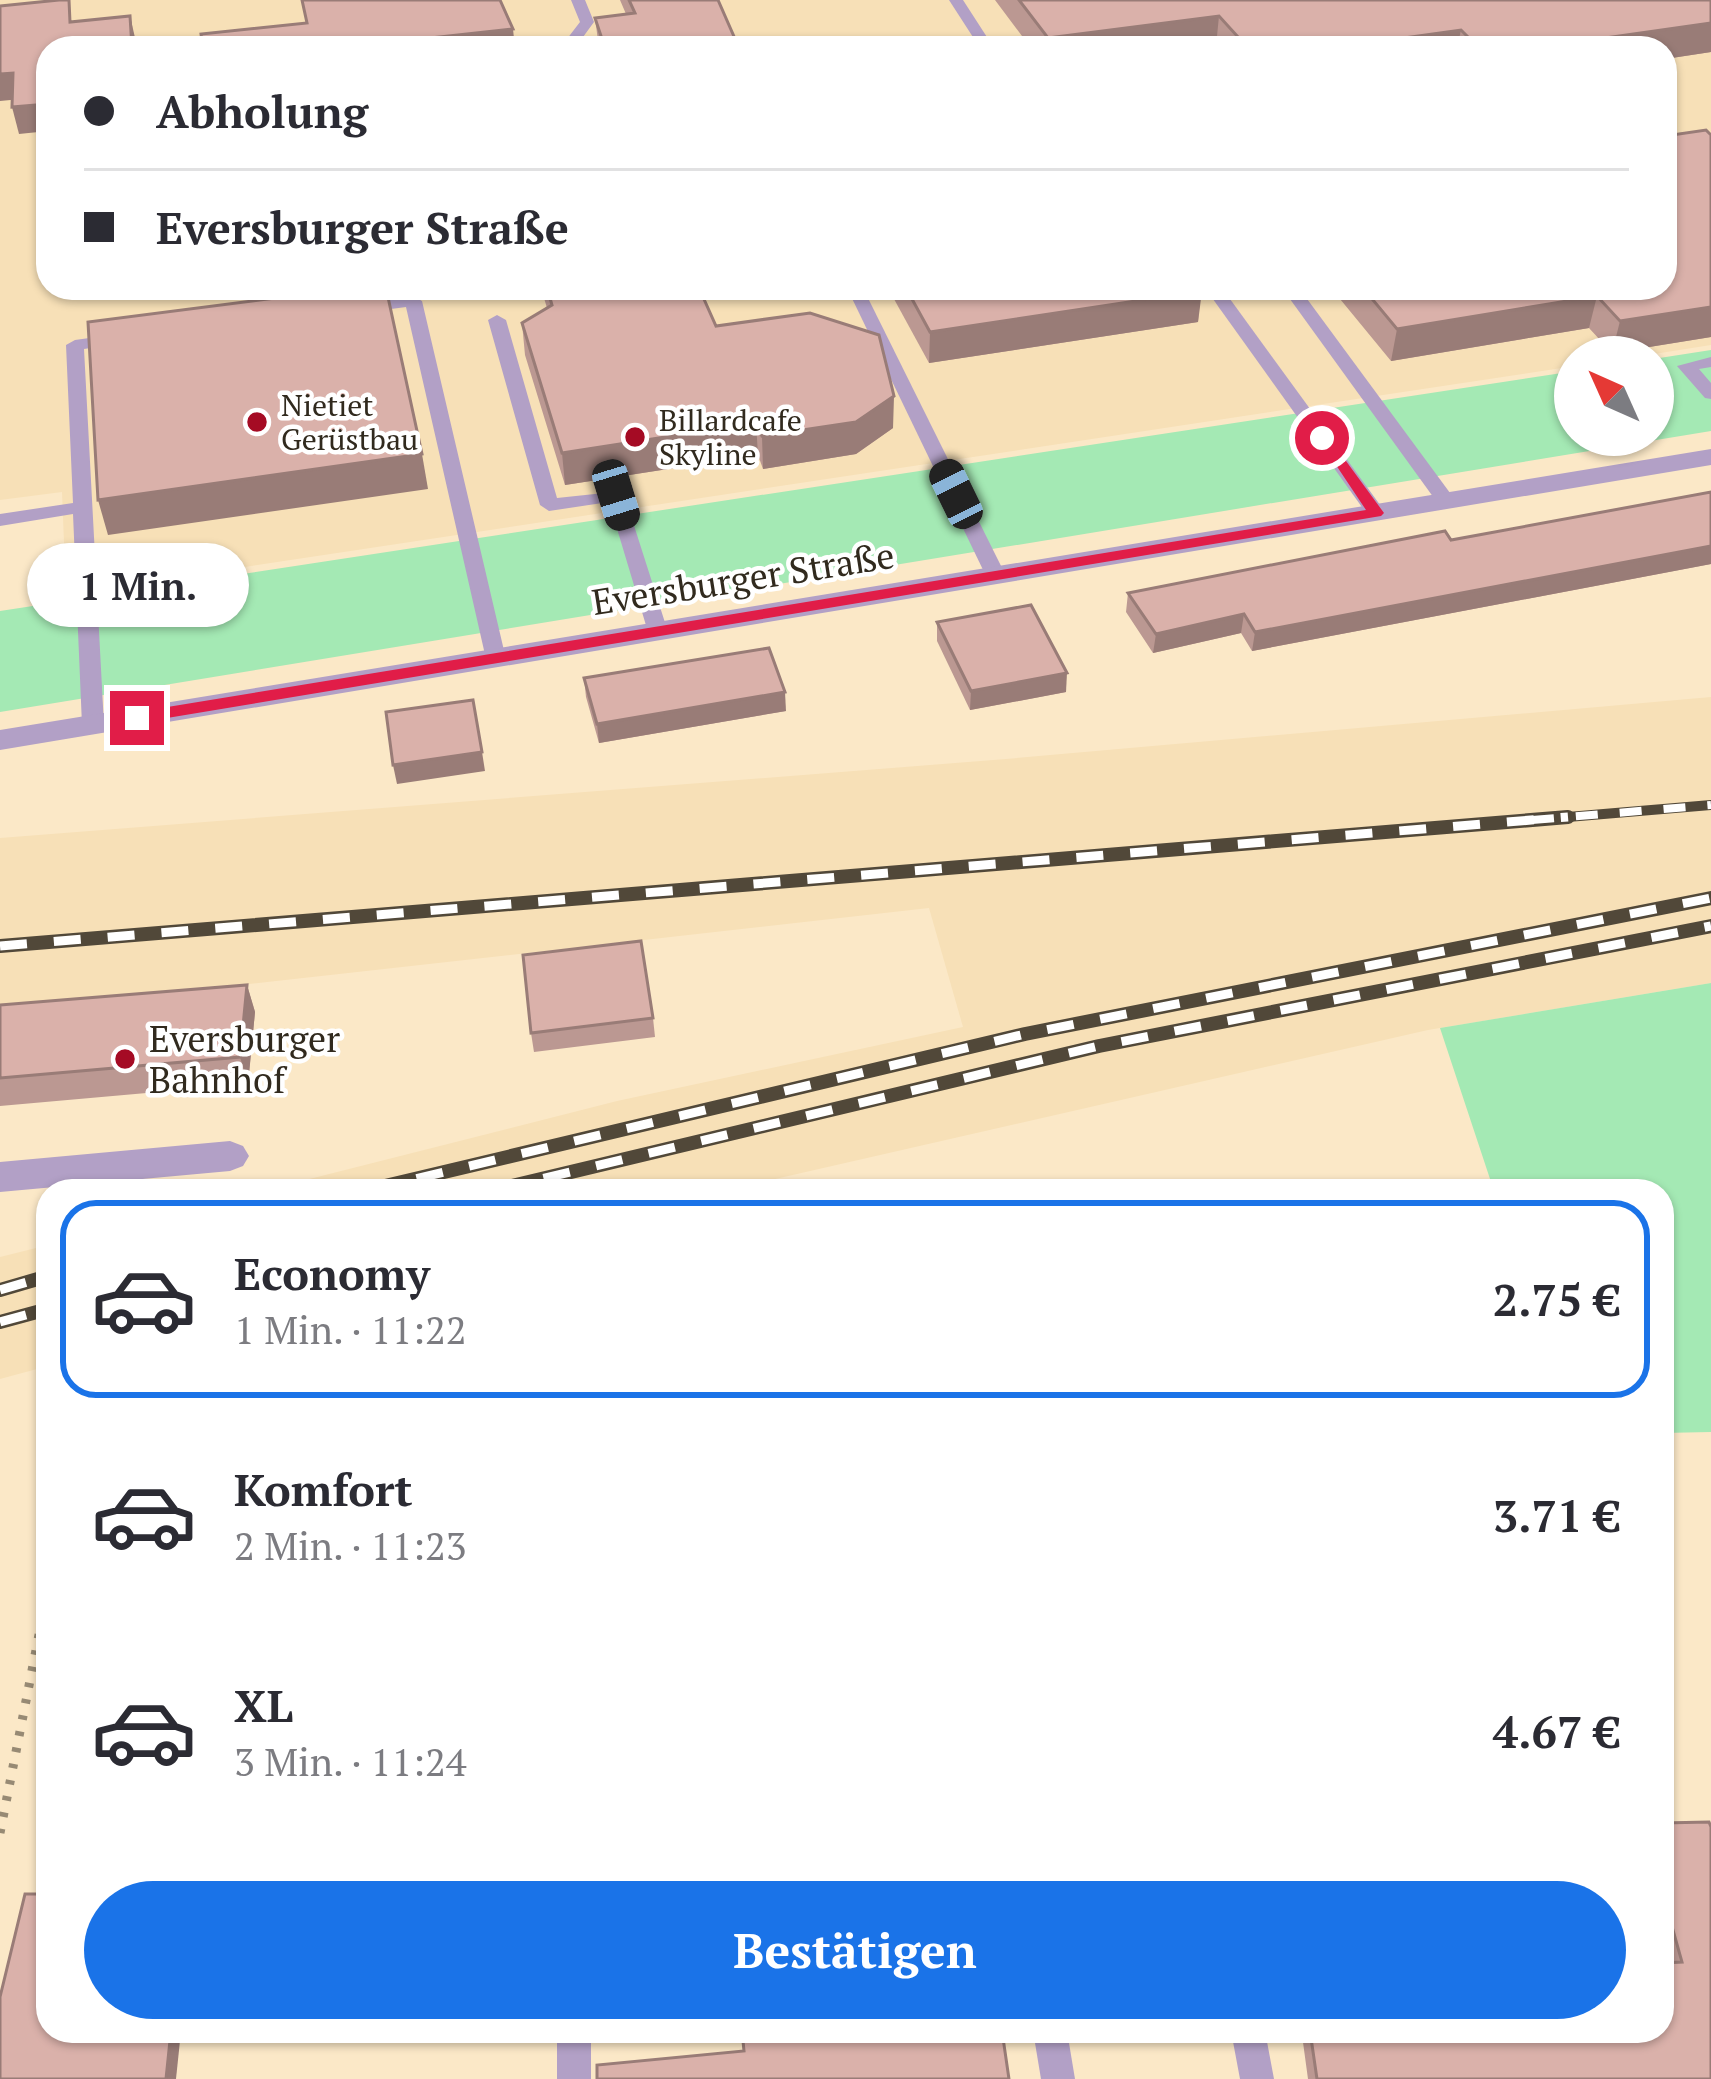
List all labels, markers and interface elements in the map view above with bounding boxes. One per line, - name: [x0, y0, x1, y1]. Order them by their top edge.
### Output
- text: Abholung: [156, 81, 368, 141]
- text: Eversburger Straße: [156, 197, 569, 257]
- north arrow: [1554, 336, 1674, 456]
- map controls: [1554, 336, 1674, 456]
- place label: Nietiet Gerüstbau: [281, 385, 418, 459]
- place label: Billardcafe Skyline: [659, 400, 802, 474]
- marker: Nietiet Gerüstbau: [244, 409, 270, 435]
- route start: [1295, 411, 1349, 465]
- marker: Billardcafe Skyline: [622, 424, 648, 450]
- car: [924, 454, 988, 534]
- car: [588, 455, 644, 535]
- street label: Eversburger Straße: [588, 531, 898, 625]
- callout: 1 Min.: [26, 544, 248, 628]
- text: 1 Min.: [79, 559, 197, 611]
- route end: [110, 691, 164, 745]
- place label: Eversburger Bahnhof: [149, 1015, 340, 1103]
- marker: Eversburger Bahnhof: [112, 1046, 138, 1072]
- text: Economy: [234, 1243, 430, 1303]
- icon: car: [90, 1245, 198, 1353]
- text: 2.75 €: [1493, 1269, 1620, 1329]
- text: 1 Min. · 11:22: [234, 1303, 467, 1355]
- text: Komfort: [234, 1459, 412, 1519]
- icon: car: [90, 1461, 198, 1569]
- text: 3.71 €: [1493, 1485, 1620, 1545]
- text: 2 Min. · 11:23: [234, 1519, 467, 1571]
- text: XL: [234, 1675, 293, 1735]
- icon: car: [90, 1677, 198, 1785]
- text: 4.67 €: [1493, 1701, 1620, 1761]
- text: 3 Min. · 11:24: [234, 1735, 467, 1787]
- button: Bestätigen: [84, 1881, 1626, 2019]

